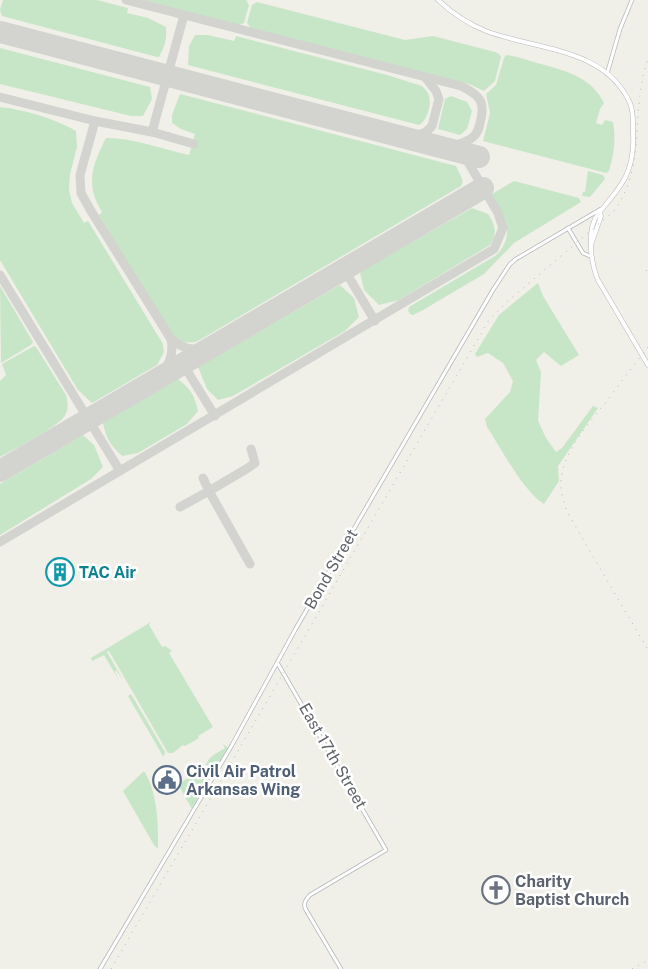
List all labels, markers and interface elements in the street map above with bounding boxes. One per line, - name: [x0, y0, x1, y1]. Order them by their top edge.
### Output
- street label: Bond Street: [300, 526, 362, 612]
- building icon: TAC Air: [45, 557, 75, 587]
- place label: TAC Air: [79, 563, 137, 582]
- street label: East 17th Street: [295, 700, 371, 812]
- place label: Civil Air Patrol Arkansas Wing: [186, 762, 300, 799]
- public building icon: Civil Air Patrol Arkansas Wing: [152, 765, 182, 795]
- place label: Charity Baptist Church: [515, 872, 629, 909]
- church icon: Charity Baptist Church: [481, 875, 511, 905]

